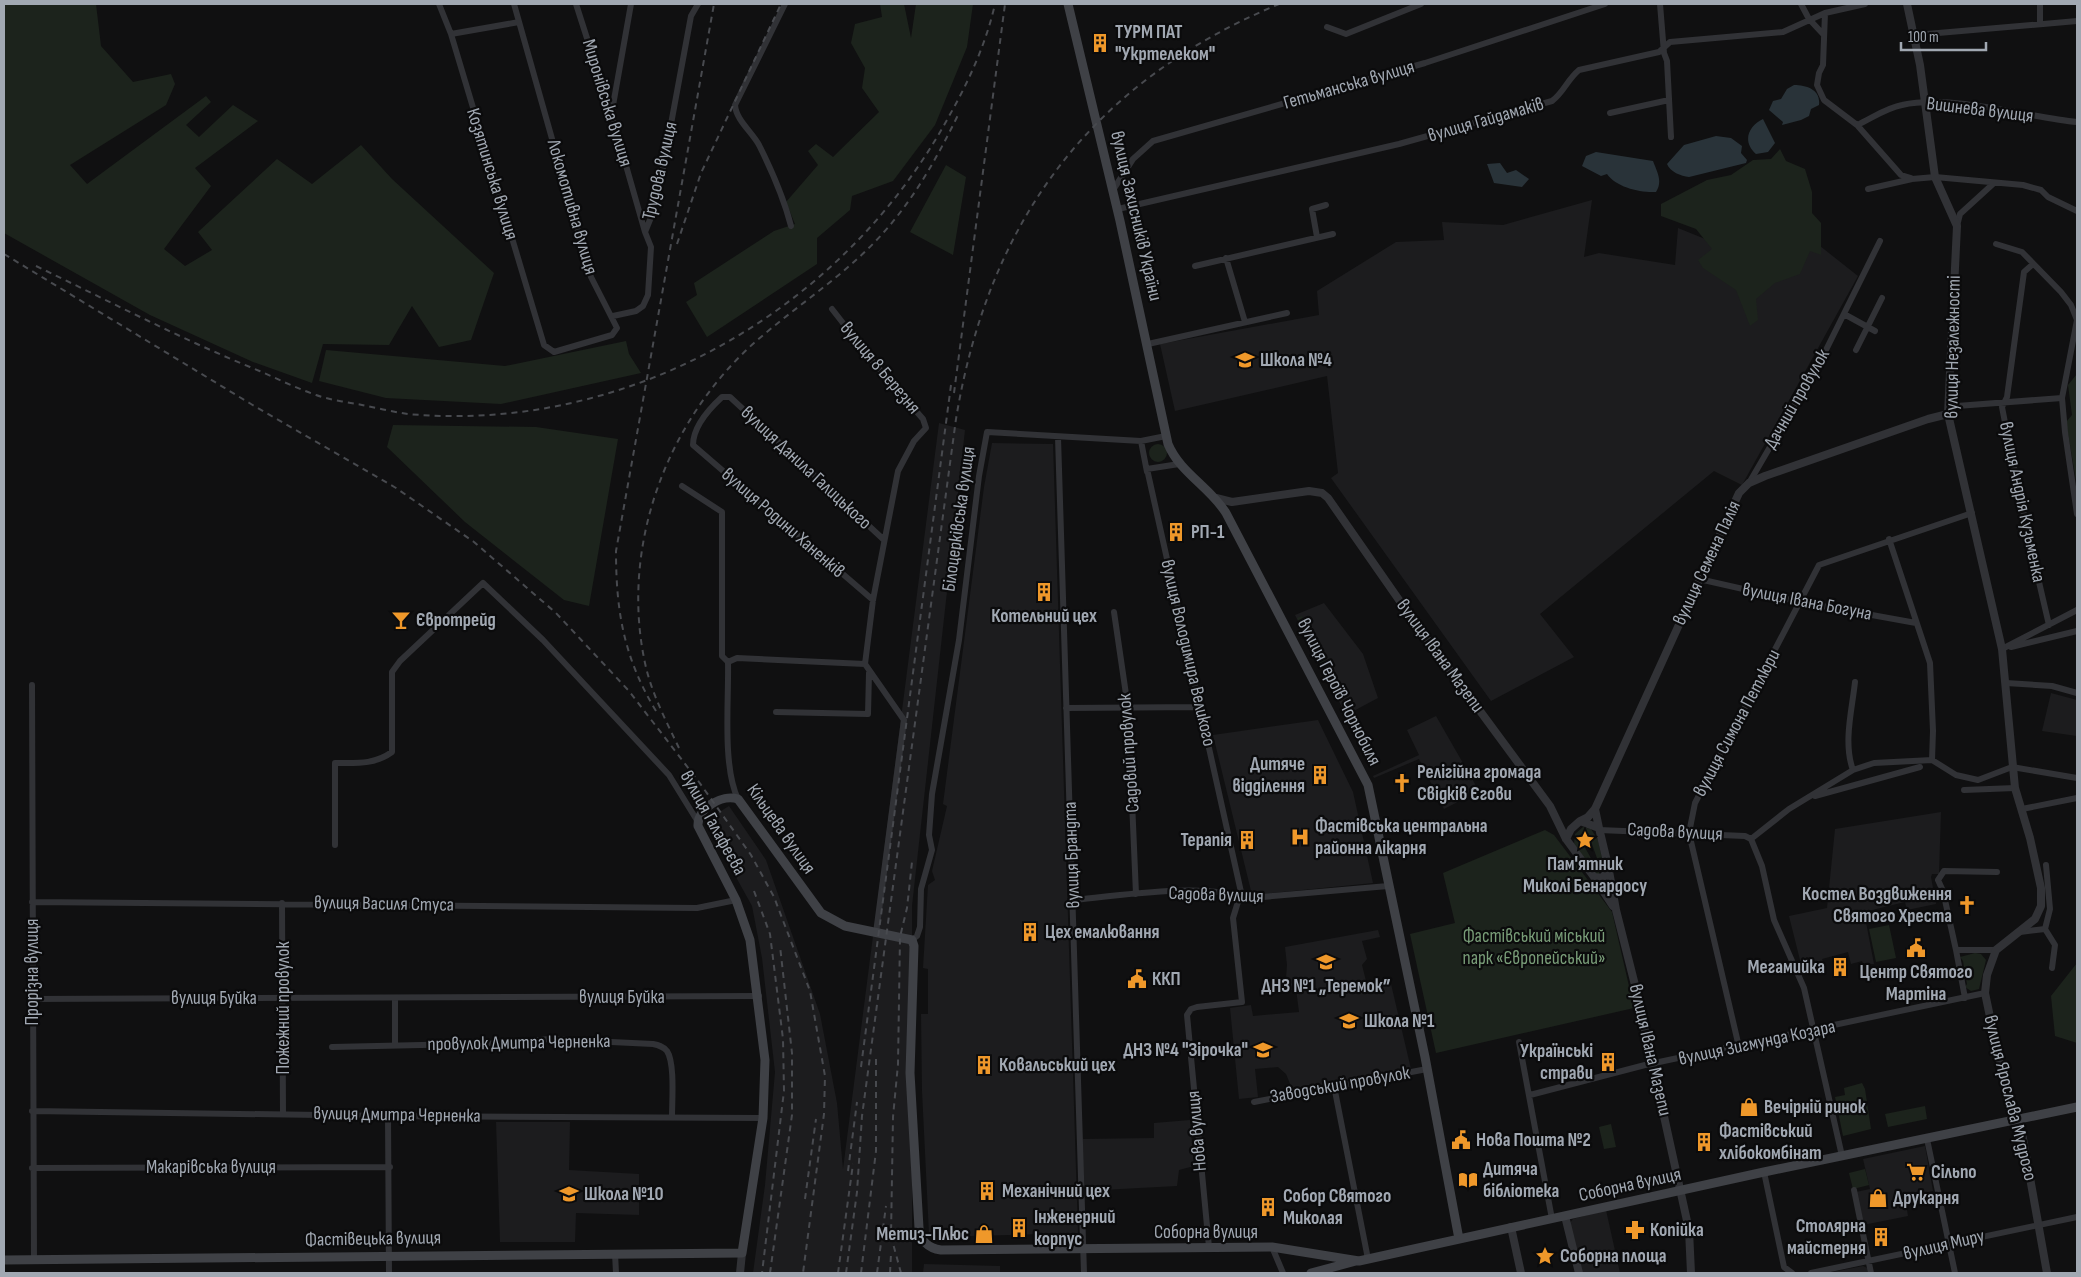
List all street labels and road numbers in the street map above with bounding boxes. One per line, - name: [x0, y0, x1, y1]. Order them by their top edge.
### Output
- street label: Миронівська вулиця: [577, 36, 637, 170]
- street label: Гетьманська вулиця: [1281, 55, 1417, 115]
- street label: вулиця Гайдамаків: [1425, 92, 1547, 148]
- street label: Вишнева вулиця: [1925, 92, 2035, 128]
- street label: Козятинська вулиця: [461, 105, 523, 243]
- street label: Трудова вулиця: [638, 120, 682, 222]
- street label: вулиця Захисників України: [1105, 129, 1167, 303]
- street label: Локомотивна вулиця: [541, 136, 602, 277]
- street label: вулиця Незалежності: [1940, 275, 1966, 419]
- street label: вулиця 8 Березня: [835, 317, 925, 419]
- street label: Дачний провулок: [1759, 344, 1835, 453]
- street label: вулиця Данила Галицького: [736, 401, 876, 535]
- street label: вулиця Андрія Кузьменка: [1994, 420, 2050, 584]
- street label: Білоцерківська вулиця: [937, 445, 981, 593]
- street label: вулиця Родини Ханенків: [717, 463, 849, 583]
- street label: вулиця Семена Палія: [1668, 497, 1746, 629]
- street label: вулиця Володимира Великого: [1155, 558, 1221, 748]
- street label: вулиця Івана Богуна: [1740, 578, 1874, 626]
- street label: вулиця Івана Мазепи: [1391, 595, 1489, 717]
- street label: вулиця Героїв Чорнобиля: [1292, 614, 1386, 770]
- street label: вулиця Симона Петлюри: [1689, 645, 1785, 801]
- street label: Садовий провулок: [1113, 692, 1145, 813]
- street label: вулиця Галафеєва: [675, 767, 751, 879]
- street label: Кільцева вулиця: [741, 779, 821, 879]
- street label: вулиця Брандта: [1059, 801, 1085, 909]
- street label: Садова вулиця: [1627, 818, 1723, 846]
- street label: Садова вулиця: [1168, 882, 1264, 908]
- street label: вулиця Василя Стуса: [314, 891, 454, 917]
- street label: Прорізна вулиця: [21, 918, 44, 1026]
- street label: Пожежний провулок: [272, 941, 295, 1075]
- street label: вулиця Івана Мазепи: [1624, 982, 1676, 1118]
- street label: вулиця Буйка: [579, 986, 665, 1009]
- street label: вулиця Буйка: [171, 987, 257, 1010]
- street label: вулиця Ярослава Мудрого: [1978, 1013, 2042, 1183]
- street label: вулиця Зигмунда Козара: [1677, 1015, 1837, 1071]
- street label: провулок Дмитра Черненка: [427, 1030, 611, 1056]
- street label: Заводський провулок: [1268, 1061, 1412, 1109]
- street label: Нова вулиця: [1182, 1090, 1212, 1172]
- street label: вулиця Дмитра Черненка: [313, 1102, 481, 1128]
- street label: Макарівська вулиця: [146, 1156, 276, 1179]
- street label: Соборна вулиця: [1577, 1163, 1683, 1207]
- street label: Соборна вулиця: [1154, 1221, 1258, 1244]
- street label: вулиця Миру: [1901, 1224, 1987, 1265]
- street label: Фастівецька вулиця: [305, 1226, 441, 1252]

